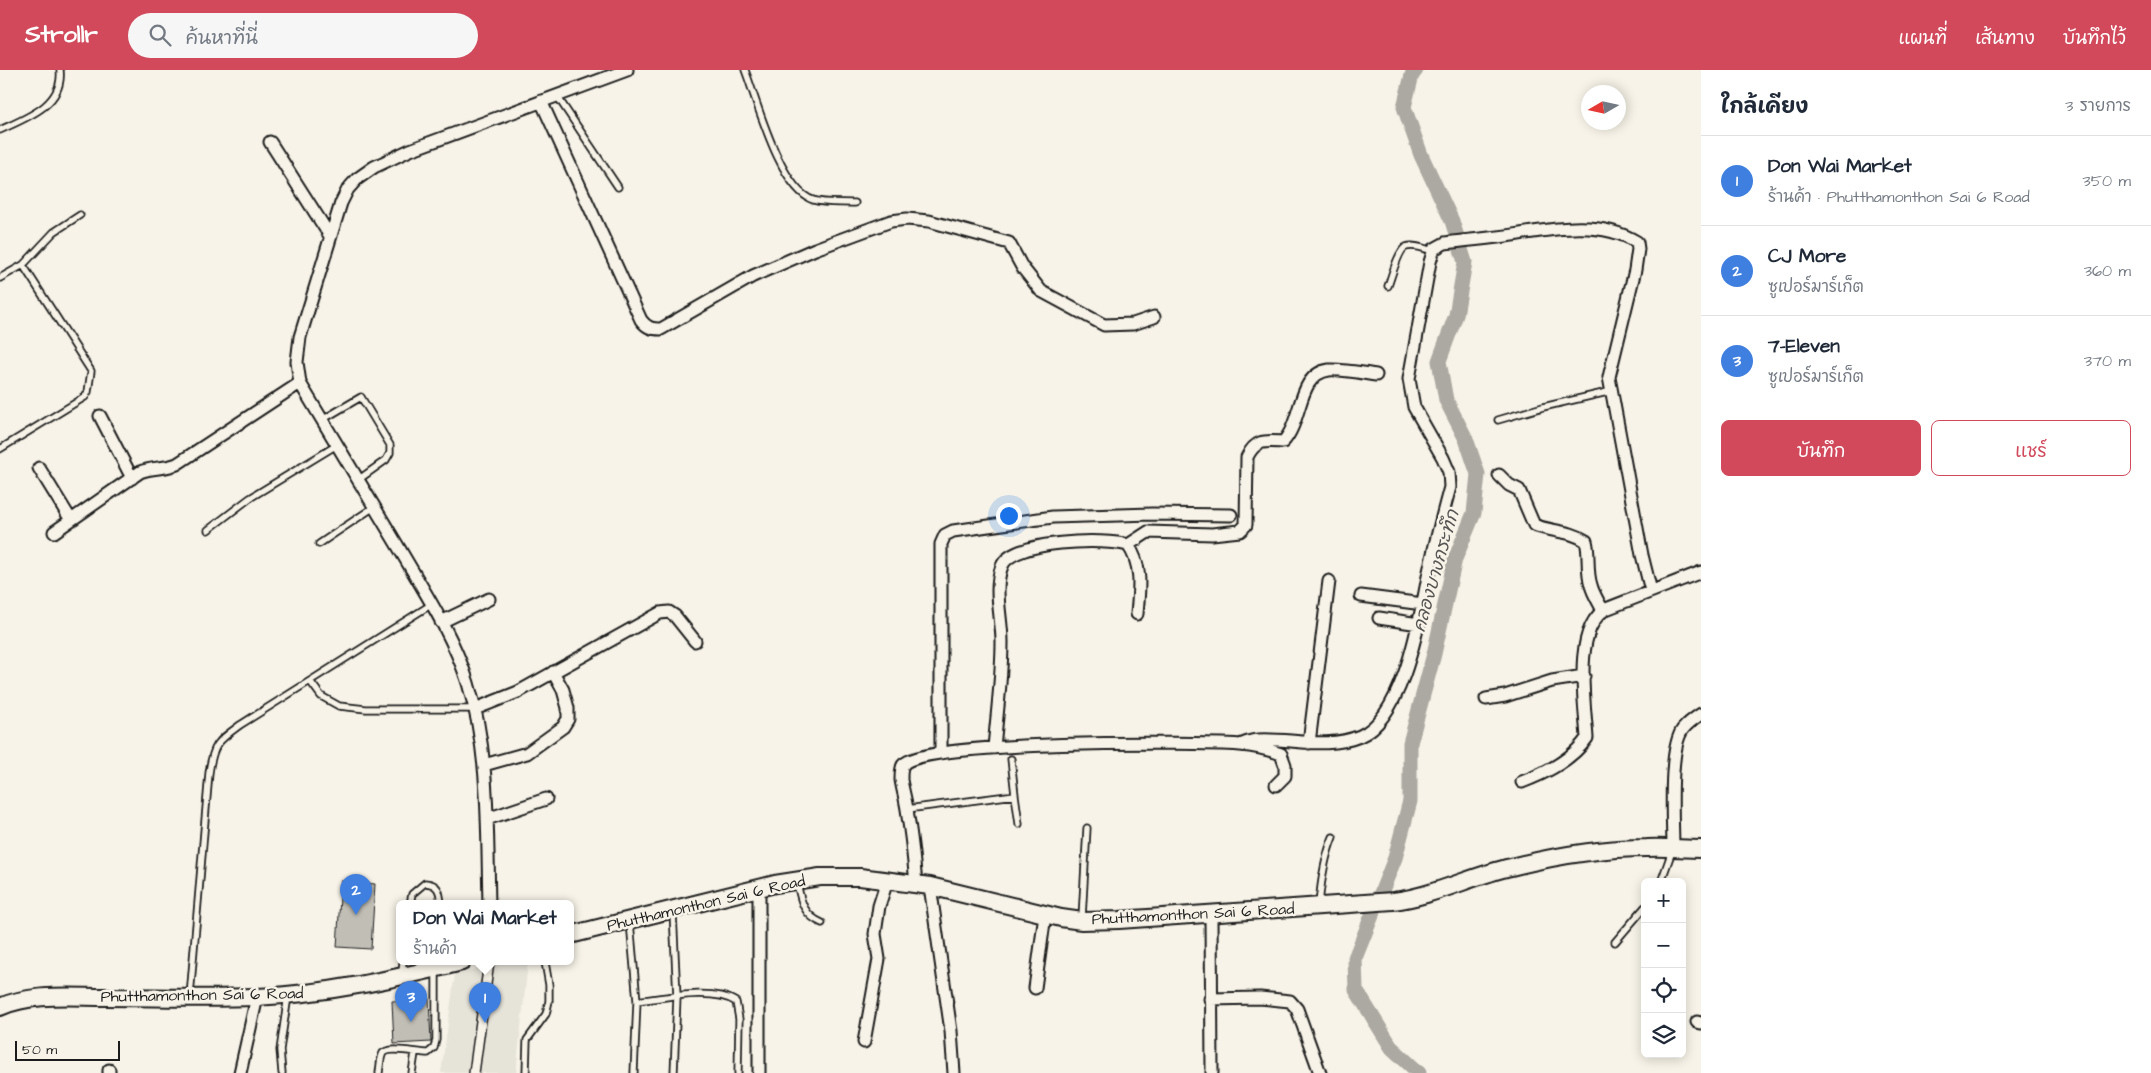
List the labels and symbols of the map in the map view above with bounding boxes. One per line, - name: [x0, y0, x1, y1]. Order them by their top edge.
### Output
- north arrow: [1581, 85, 1626, 130]
- your location: [996, 503, 1022, 529]
- water label: คลองบางกระทึก: [1407, 506, 1466, 635]
- street label: Phutthamonthon Sai 6 Road: [605, 869, 807, 937]
- pin: 2: [340, 874, 372, 915]
- street label: Phutthamonthon Sai 6 Road: [1091, 898, 1295, 930]
- pin: 3: [395, 981, 427, 1022]
- street label: Phutthamonthon Sai 6 Road: [100, 982, 304, 1008]
- pin: 1: [469, 982, 501, 1023]
- scale bar: [15, 1038, 120, 1061]

